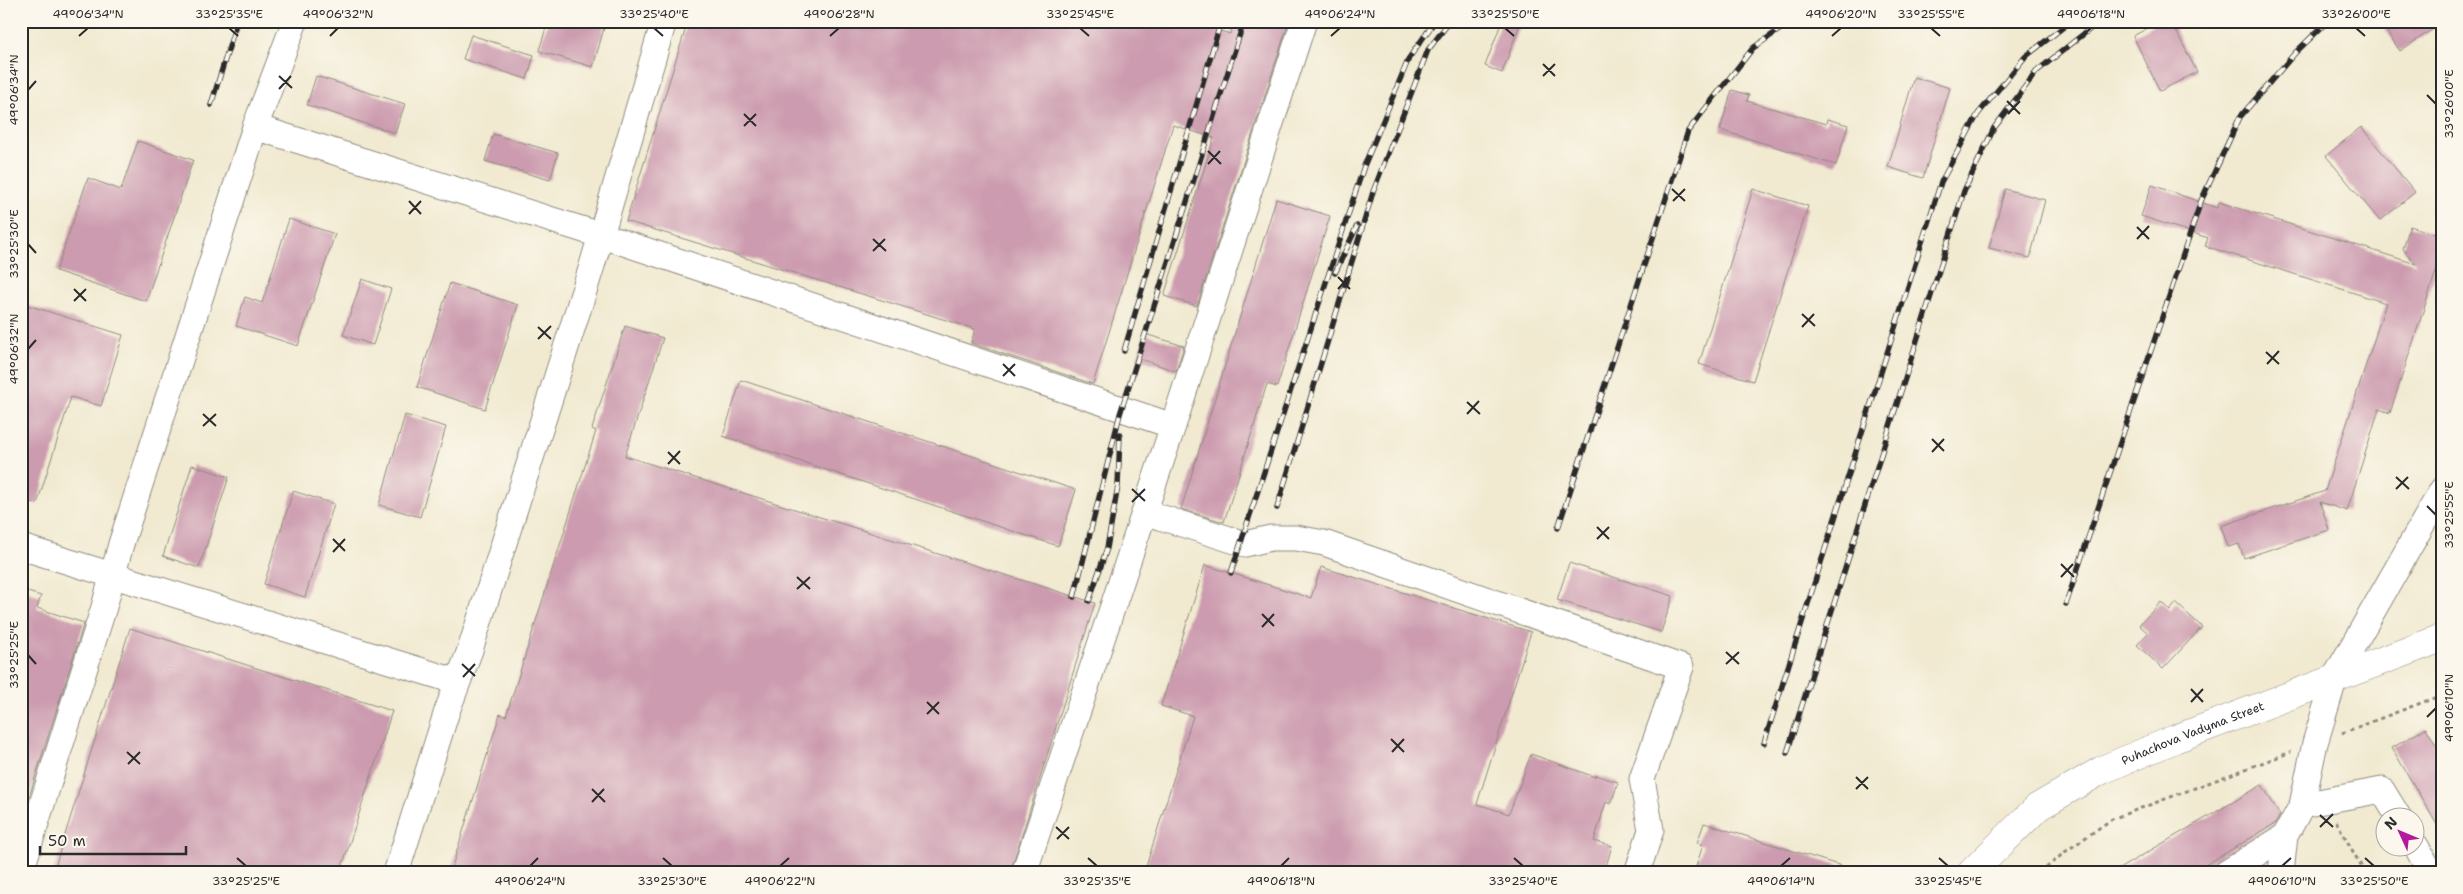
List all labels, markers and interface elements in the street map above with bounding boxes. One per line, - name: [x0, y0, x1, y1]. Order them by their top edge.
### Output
- text: 49°06'34"N: [52, 6, 124, 22]
- text: 33°25'35"E: [195, 6, 263, 22]
- text: 49°06'32"N: [303, 6, 373, 22]
- text: 33°25'40"E: [619, 6, 689, 22]
- text: 49°06'28"N: [803, 6, 875, 22]
- text: 33°25'45"E: [1046, 6, 1114, 22]
- text: 49°06'24"N: [1305, 6, 1375, 22]
- text: 33°25'50"E: [1471, 6, 1539, 22]
- text: 49°06'20"N: [1805, 6, 1877, 22]
- text: 33°25'55"E: [1897, 6, 1965, 22]
- text: 49°06'18"N: [2057, 6, 2125, 22]
- text: 33°26'00"E: [2321, 6, 2391, 22]
- text: 49°06'34"N: [6, 54, 22, 126]
- text: 33°26'00"E: [2441, 69, 2457, 139]
- text: 33°25'30"E: [6, 209, 22, 279]
- text: 49°06'32"N: [6, 314, 22, 384]
- text: 33°25'55"E: [2441, 481, 2457, 549]
- text: 33°25'25"E: [6, 621, 22, 689]
- text: 49°06'10"N: [2441, 674, 2457, 742]
- street label: Puhachova Vadyma Street: [2119, 698, 2267, 769]
- north arrow: [2376, 806, 2426, 856]
- text: N: [2380, 813, 2401, 833]
- scale bar: [40, 824, 186, 856]
- text: 50 m: [48, 831, 86, 851]
- text: 33°25'25"E: [212, 873, 280, 889]
- text: 49°06'24"N: [495, 873, 565, 889]
- text: 33°25'30"E: [637, 873, 707, 889]
- text: 49°06'22"N: [745, 873, 816, 889]
- text: 33°25'35"E: [1063, 873, 1131, 889]
- text: 49°06'18"N: [1247, 873, 1315, 889]
- text: 33°25'40"E: [1488, 873, 1558, 889]
- text: 49°06'14"N: [1747, 873, 1815, 889]
- text: 33°25'45"E: [1914, 873, 1982, 889]
- text: 49°06'10"N: [2248, 873, 2316, 889]
- text: 33°25'50"E: [2340, 873, 2408, 889]

